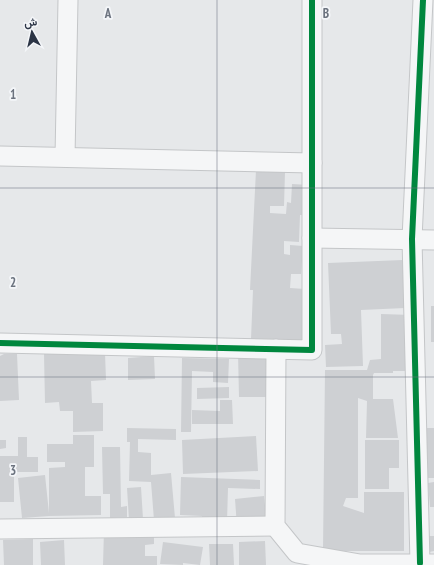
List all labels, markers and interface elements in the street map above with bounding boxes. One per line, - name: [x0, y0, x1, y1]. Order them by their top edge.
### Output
- text: A: [104, 5, 112, 22]
- text: B: [323, 5, 329, 22]
- north arrow: [12, 12, 52, 52]
- text: ش: [23, 14, 38, 30]
- text: 1: [10, 86, 16, 103]
- text: 2: [10, 274, 16, 291]
- text: 3: [10, 462, 16, 479]

